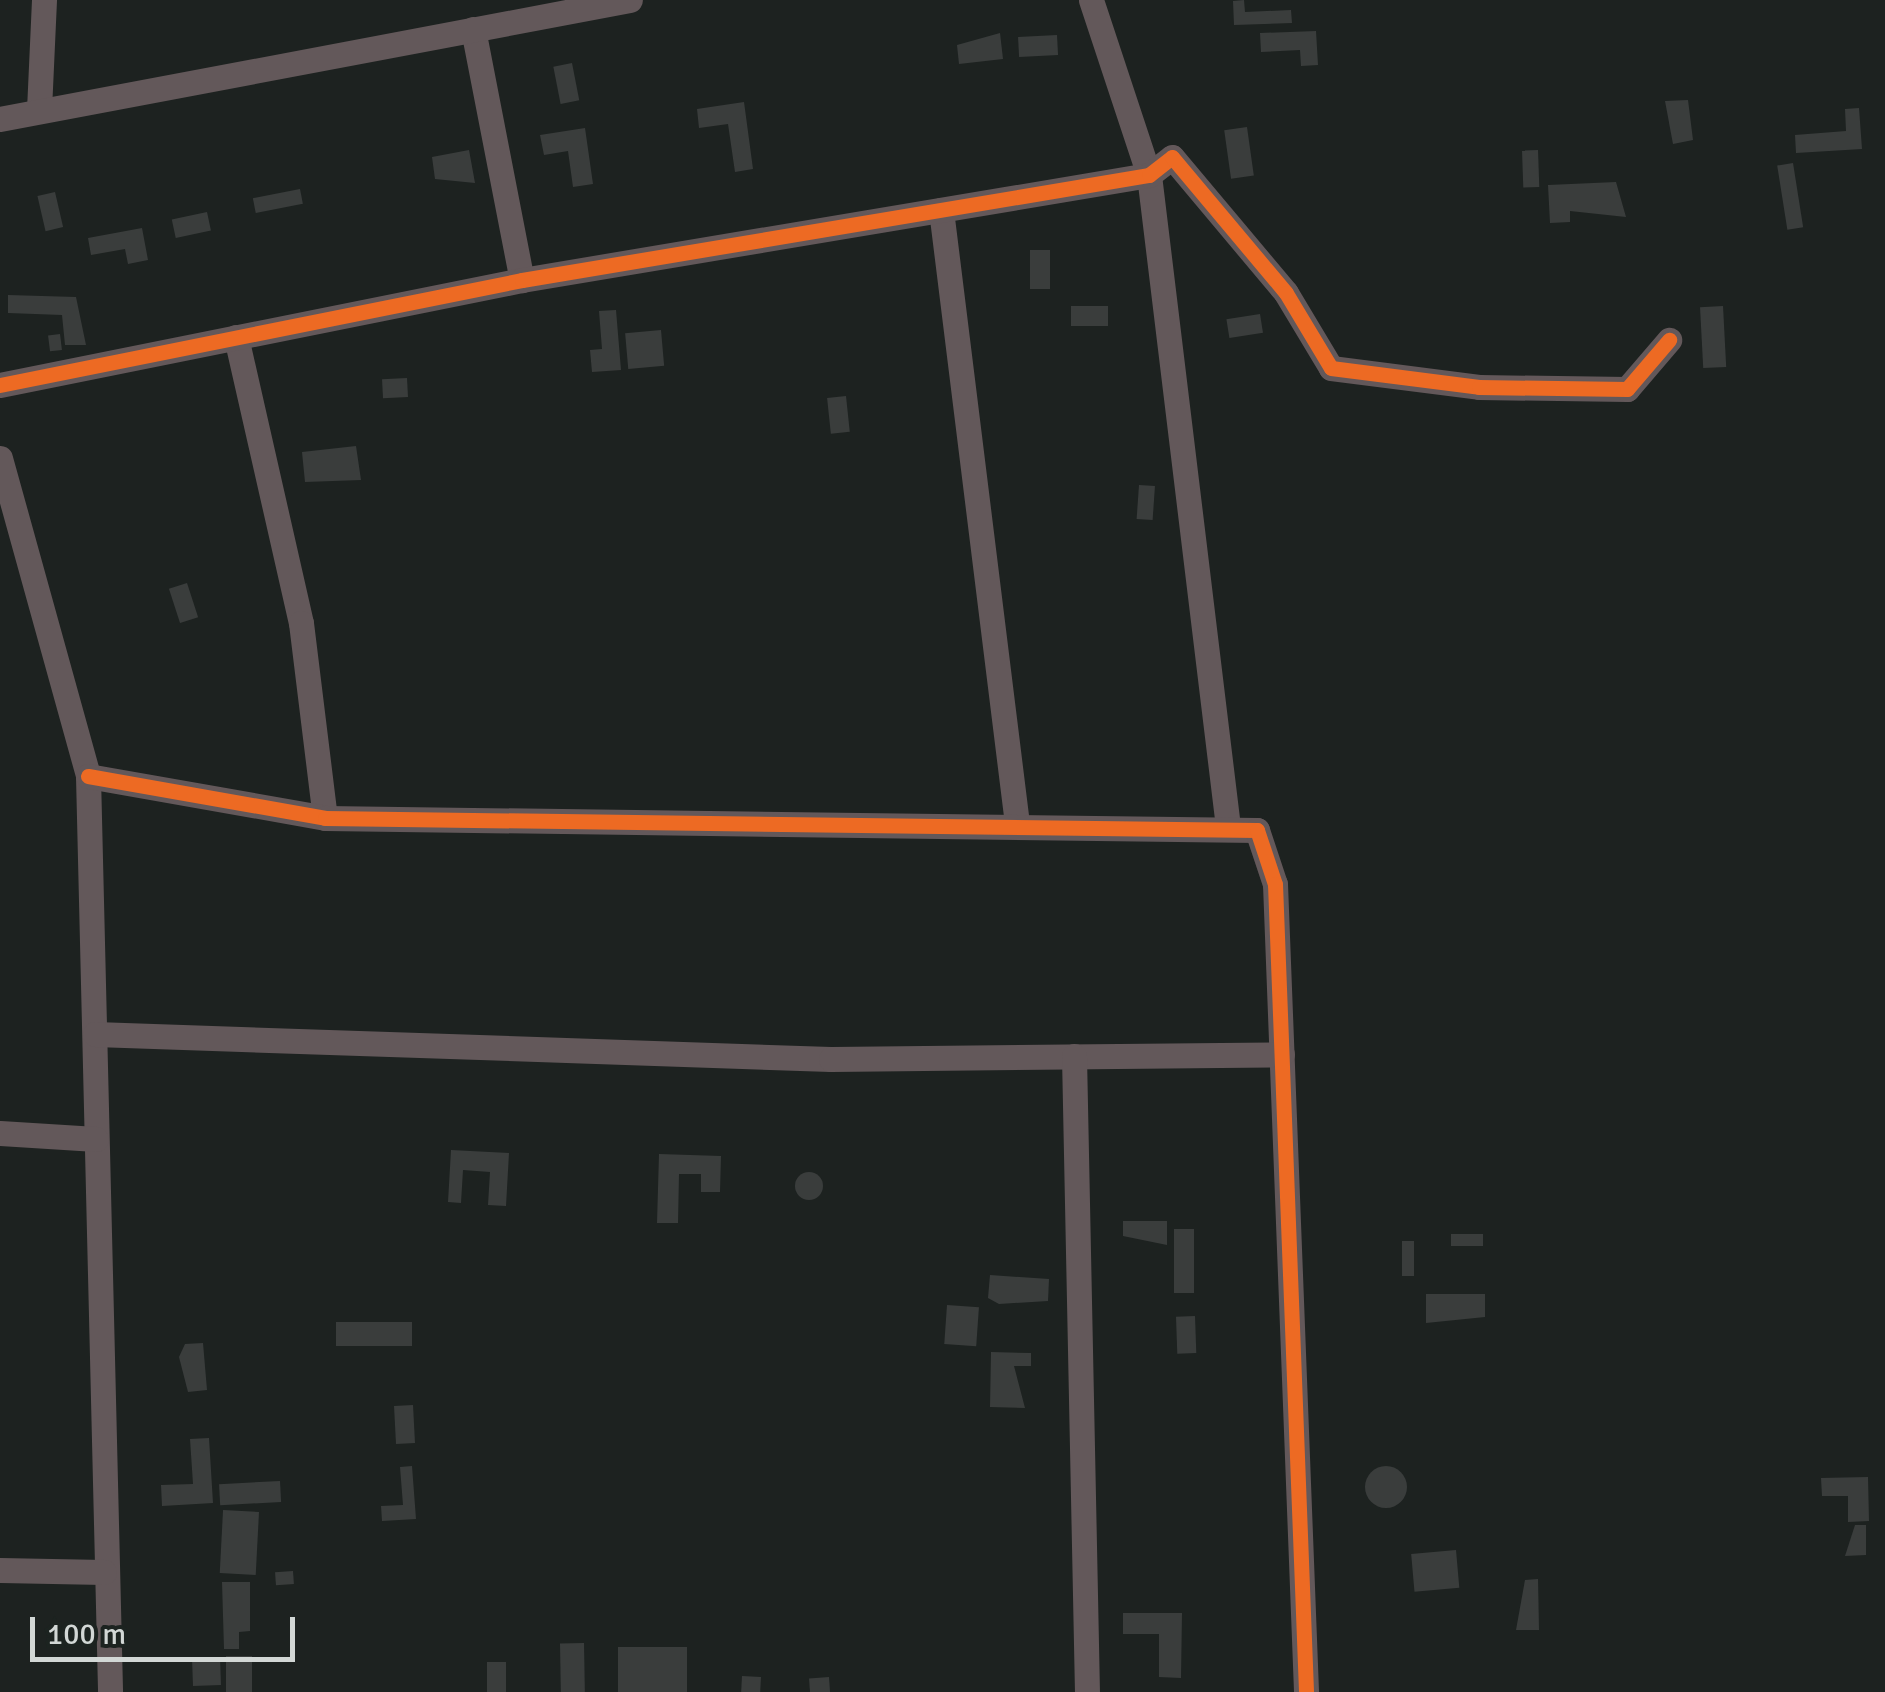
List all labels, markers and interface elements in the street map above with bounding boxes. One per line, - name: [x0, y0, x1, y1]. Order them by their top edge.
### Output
- scale bar: [35, 1597, 300, 1659]
- text: 100 m: [47, 1616, 126, 1653]

